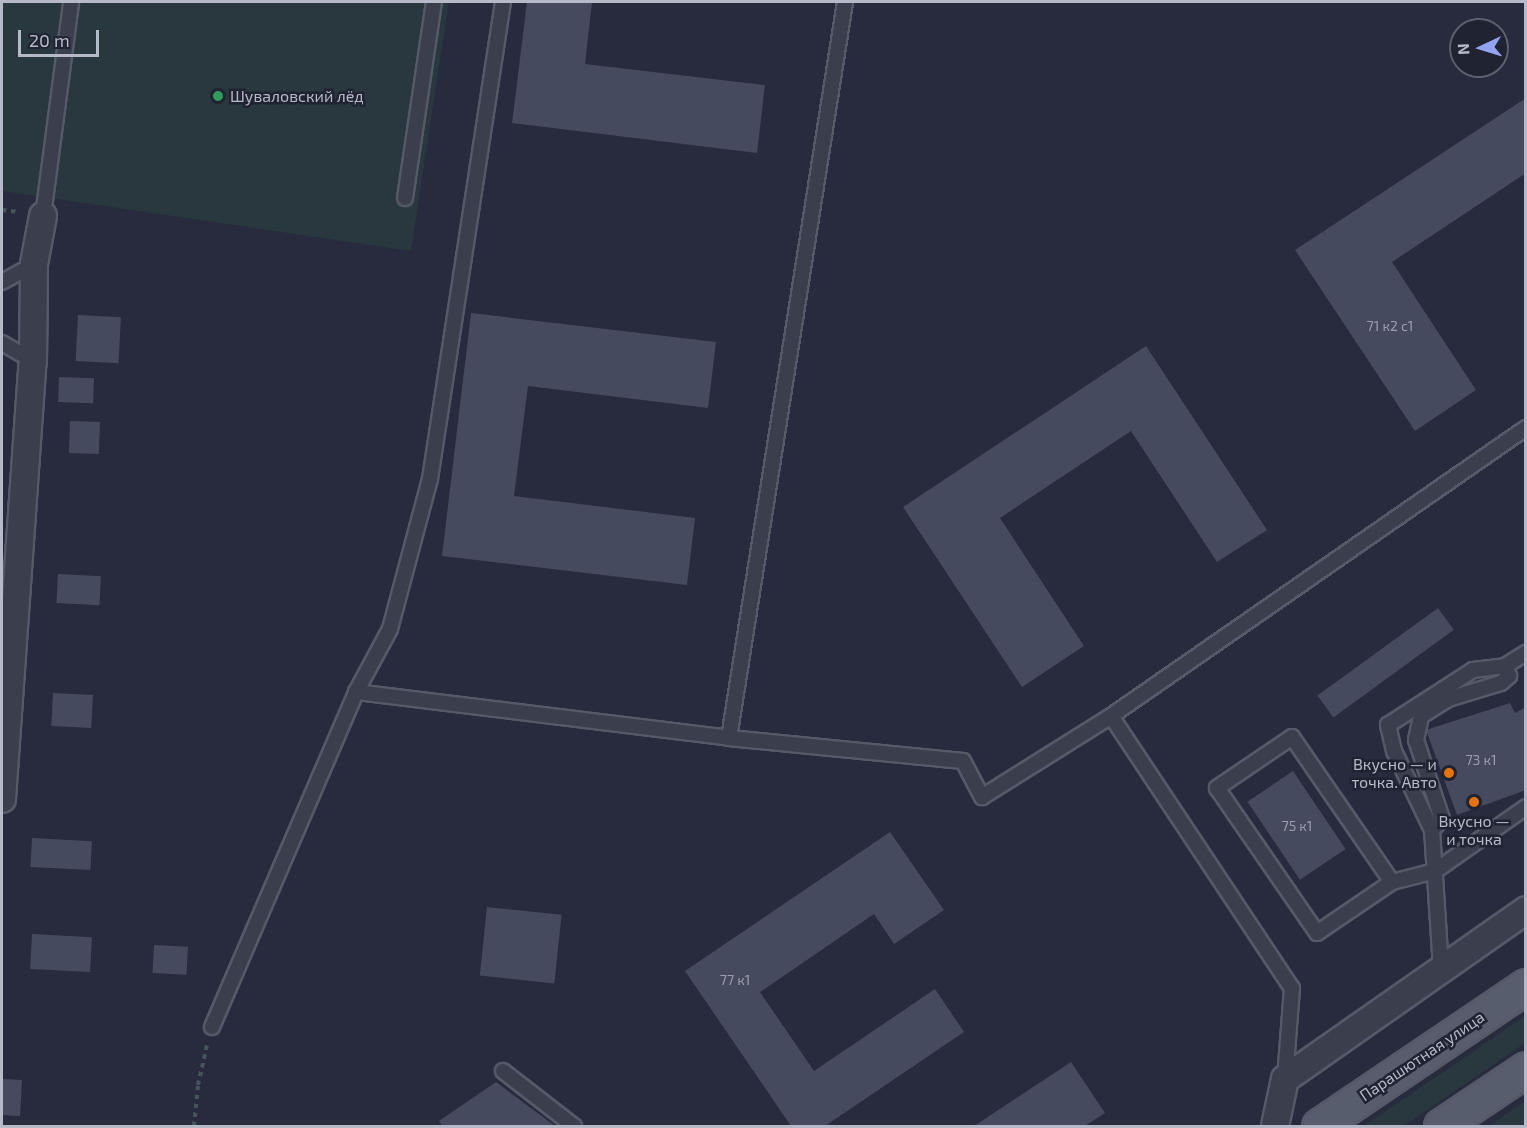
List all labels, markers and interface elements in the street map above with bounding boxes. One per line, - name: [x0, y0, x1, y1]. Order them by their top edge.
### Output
- scale bar: [21, 18, 102, 56]
- north arrow: [1449, 18, 1509, 78]
- text: 20 m: [29, 29, 70, 51]
- text: N: [1453, 43, 1472, 56]
- place label: Шуваловский лёд: [230, 86, 364, 106]
- marker: Шуваловский лёд: [211, 89, 225, 103]
- house number: 71 к2 с1: [1367, 318, 1413, 334]
- house number: 73 к1: [1465, 752, 1497, 768]
- place label: Вкусно — и точка. Авто: [1351, 754, 1437, 792]
- marker: Вкусно — и точка. Авто: [1442, 766, 1456, 780]
- marker: Вкусно — и точка: [1467, 795, 1481, 809]
- place label: Вкусно — и точка: [1438, 811, 1510, 849]
- house number: 75 к1: [1282, 818, 1312, 834]
- house number: 77 к1: [720, 972, 750, 988]
- street label: Парашютная улица: [1356, 1007, 1488, 1105]

